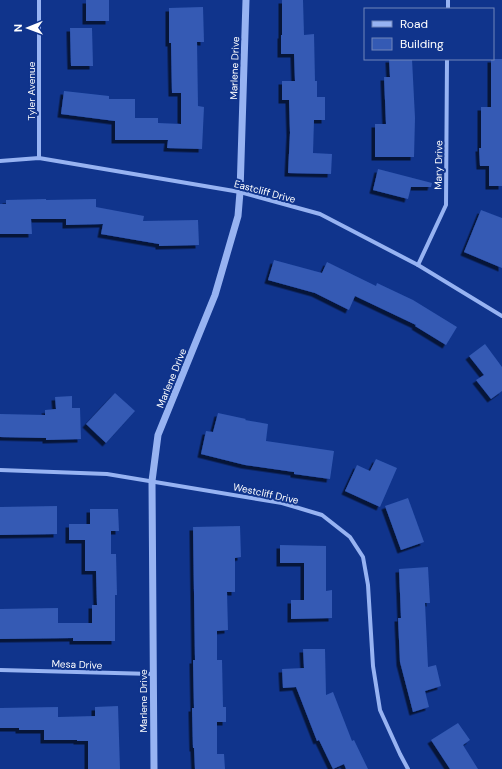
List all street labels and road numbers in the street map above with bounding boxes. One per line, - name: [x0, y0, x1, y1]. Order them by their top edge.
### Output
- street label: Marlene Drive: [227, 36, 242, 100]
- street label: Tyler Avenue: [25, 61, 38, 120]
- street label: Mary Drive: [432, 140, 445, 190]
- street label: Eastcliff Drive: [233, 177, 297, 206]
- street label: Marlene Drive: [154, 346, 189, 410]
- street label: Westcliff Drive: [232, 480, 300, 507]
- street label: Mesa Drive: [51, 657, 103, 672]
- street label: Marlene Drive: [137, 669, 150, 733]

